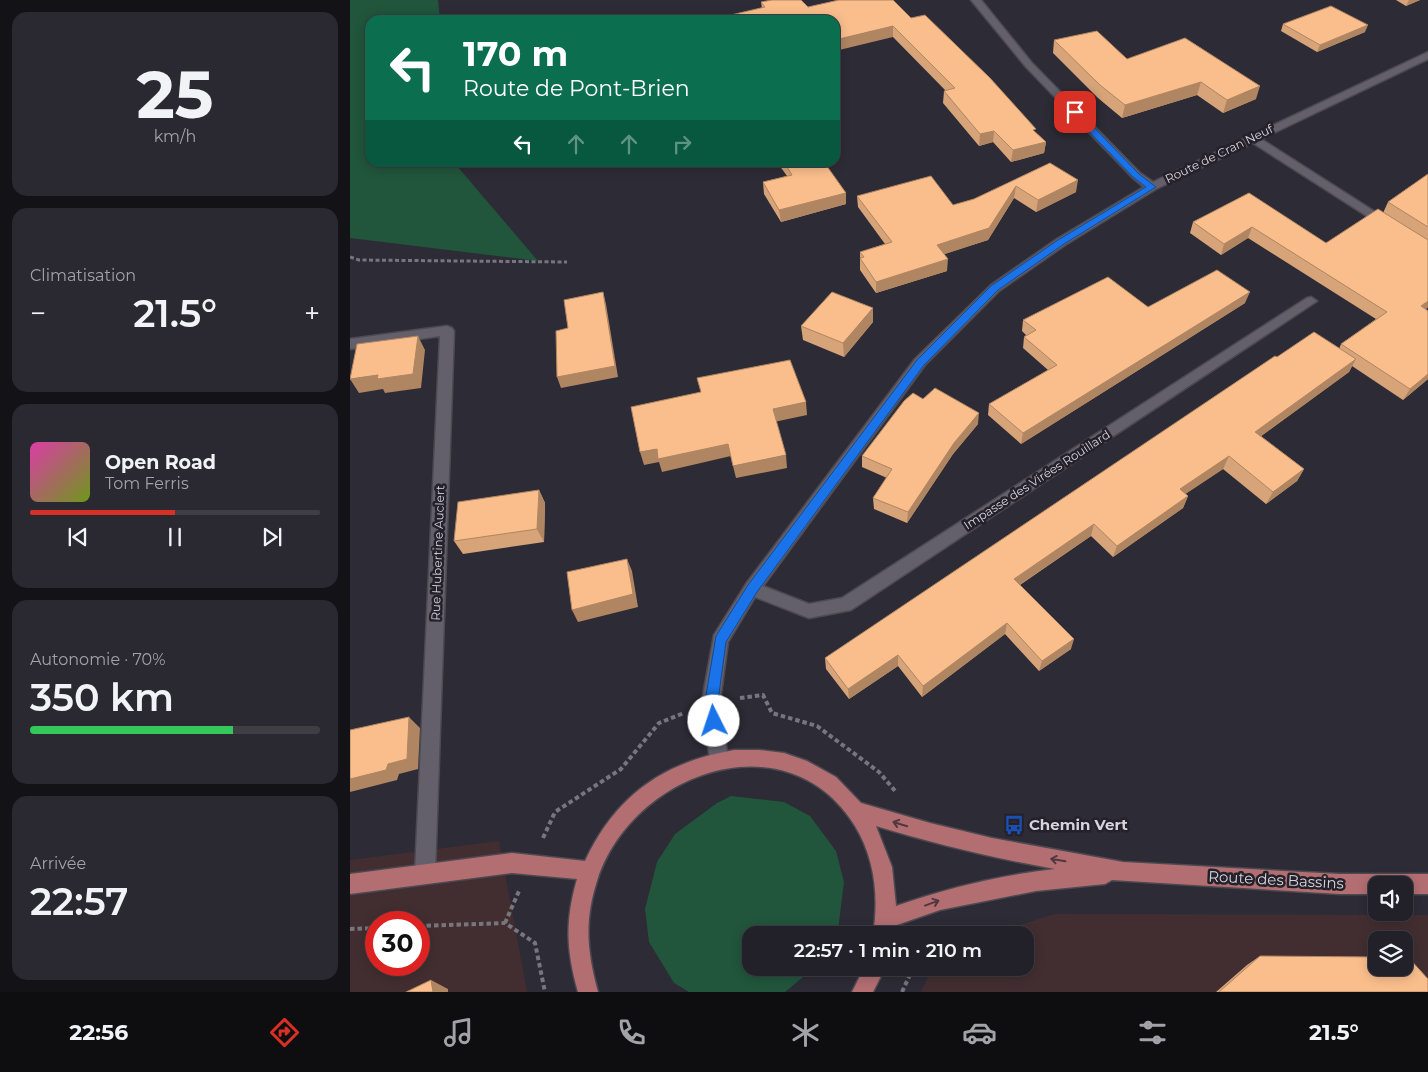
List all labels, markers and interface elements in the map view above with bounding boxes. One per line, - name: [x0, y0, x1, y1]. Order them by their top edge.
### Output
- text: 170 m: [463, 32, 568, 75]
- icon: left: [380, 35, 445, 100]
- text: 25: [136, 55, 214, 134]
- text: Route de Pont-Brien: [463, 75, 690, 102]
- pin: [1054, 91, 1096, 133]
- icon: arrive: [1061, 98, 1089, 126]
- street label: Route de Cran Neuf: [1162, 121, 1276, 186]
- text: km/h: [154, 127, 196, 146]
- icon: left: [509, 130, 537, 158]
- icon: ahead: [562, 130, 590, 158]
- icon: ahead: [615, 130, 643, 158]
- icon: right: [668, 130, 696, 158]
- text: Climatisation: [30, 266, 136, 285]
- text: 21.5°: [133, 290, 217, 337]
- text: −: [30, 296, 46, 330]
- text: +: [304, 296, 320, 330]
- street label: Impasse des Virées Rouillard: [961, 427, 1113, 533]
- text: Open Road: [105, 451, 216, 474]
- text: Tom Ferris: [105, 474, 189, 493]
- street label: Rue Hubertine Auclert: [428, 485, 447, 621]
- icon: previous: [64, 523, 92, 551]
- icon: pause: [161, 523, 189, 551]
- icon: next: [258, 523, 286, 551]
- text: Autonomie · 70%: [30, 650, 165, 669]
- text: 350 km: [30, 674, 174, 721]
- position arrow: [687, 694, 739, 746]
- bus stop icon: Chemin Vert: [1003, 814, 1025, 836]
- place label: Chemin Vert: [1029, 815, 1128, 834]
- one-way arrow: [892, 818, 908, 828]
- text: Arrivée: [30, 854, 86, 873]
- one-way arrow: [1051, 855, 1067, 865]
- street label: Route des Bassins: [1208, 866, 1344, 893]
- map controls: [1368, 876, 1413, 976]
- button: sound: [1368, 876, 1413, 921]
- text: 22:57: [30, 878, 128, 925]
- one-way arrow: [924, 898, 939, 907]
- speed limit sign: 30: [365, 911, 430, 976]
- button: layers: [1368, 931, 1413, 976]
- text: 22:57 · 1 min · 210 m: [794, 939, 982, 962]
- icon: directions: [267, 1015, 302, 1050]
- icon: music: [441, 1015, 476, 1050]
- icon: phone: [614, 1015, 649, 1050]
- icon: climate: [788, 1015, 823, 1050]
- icon: car: [962, 1015, 997, 1050]
- icon: filters: [1135, 1015, 1170, 1050]
- text: 22:56: [69, 1019, 128, 1046]
- text: 21.5°: [1309, 1019, 1359, 1046]

